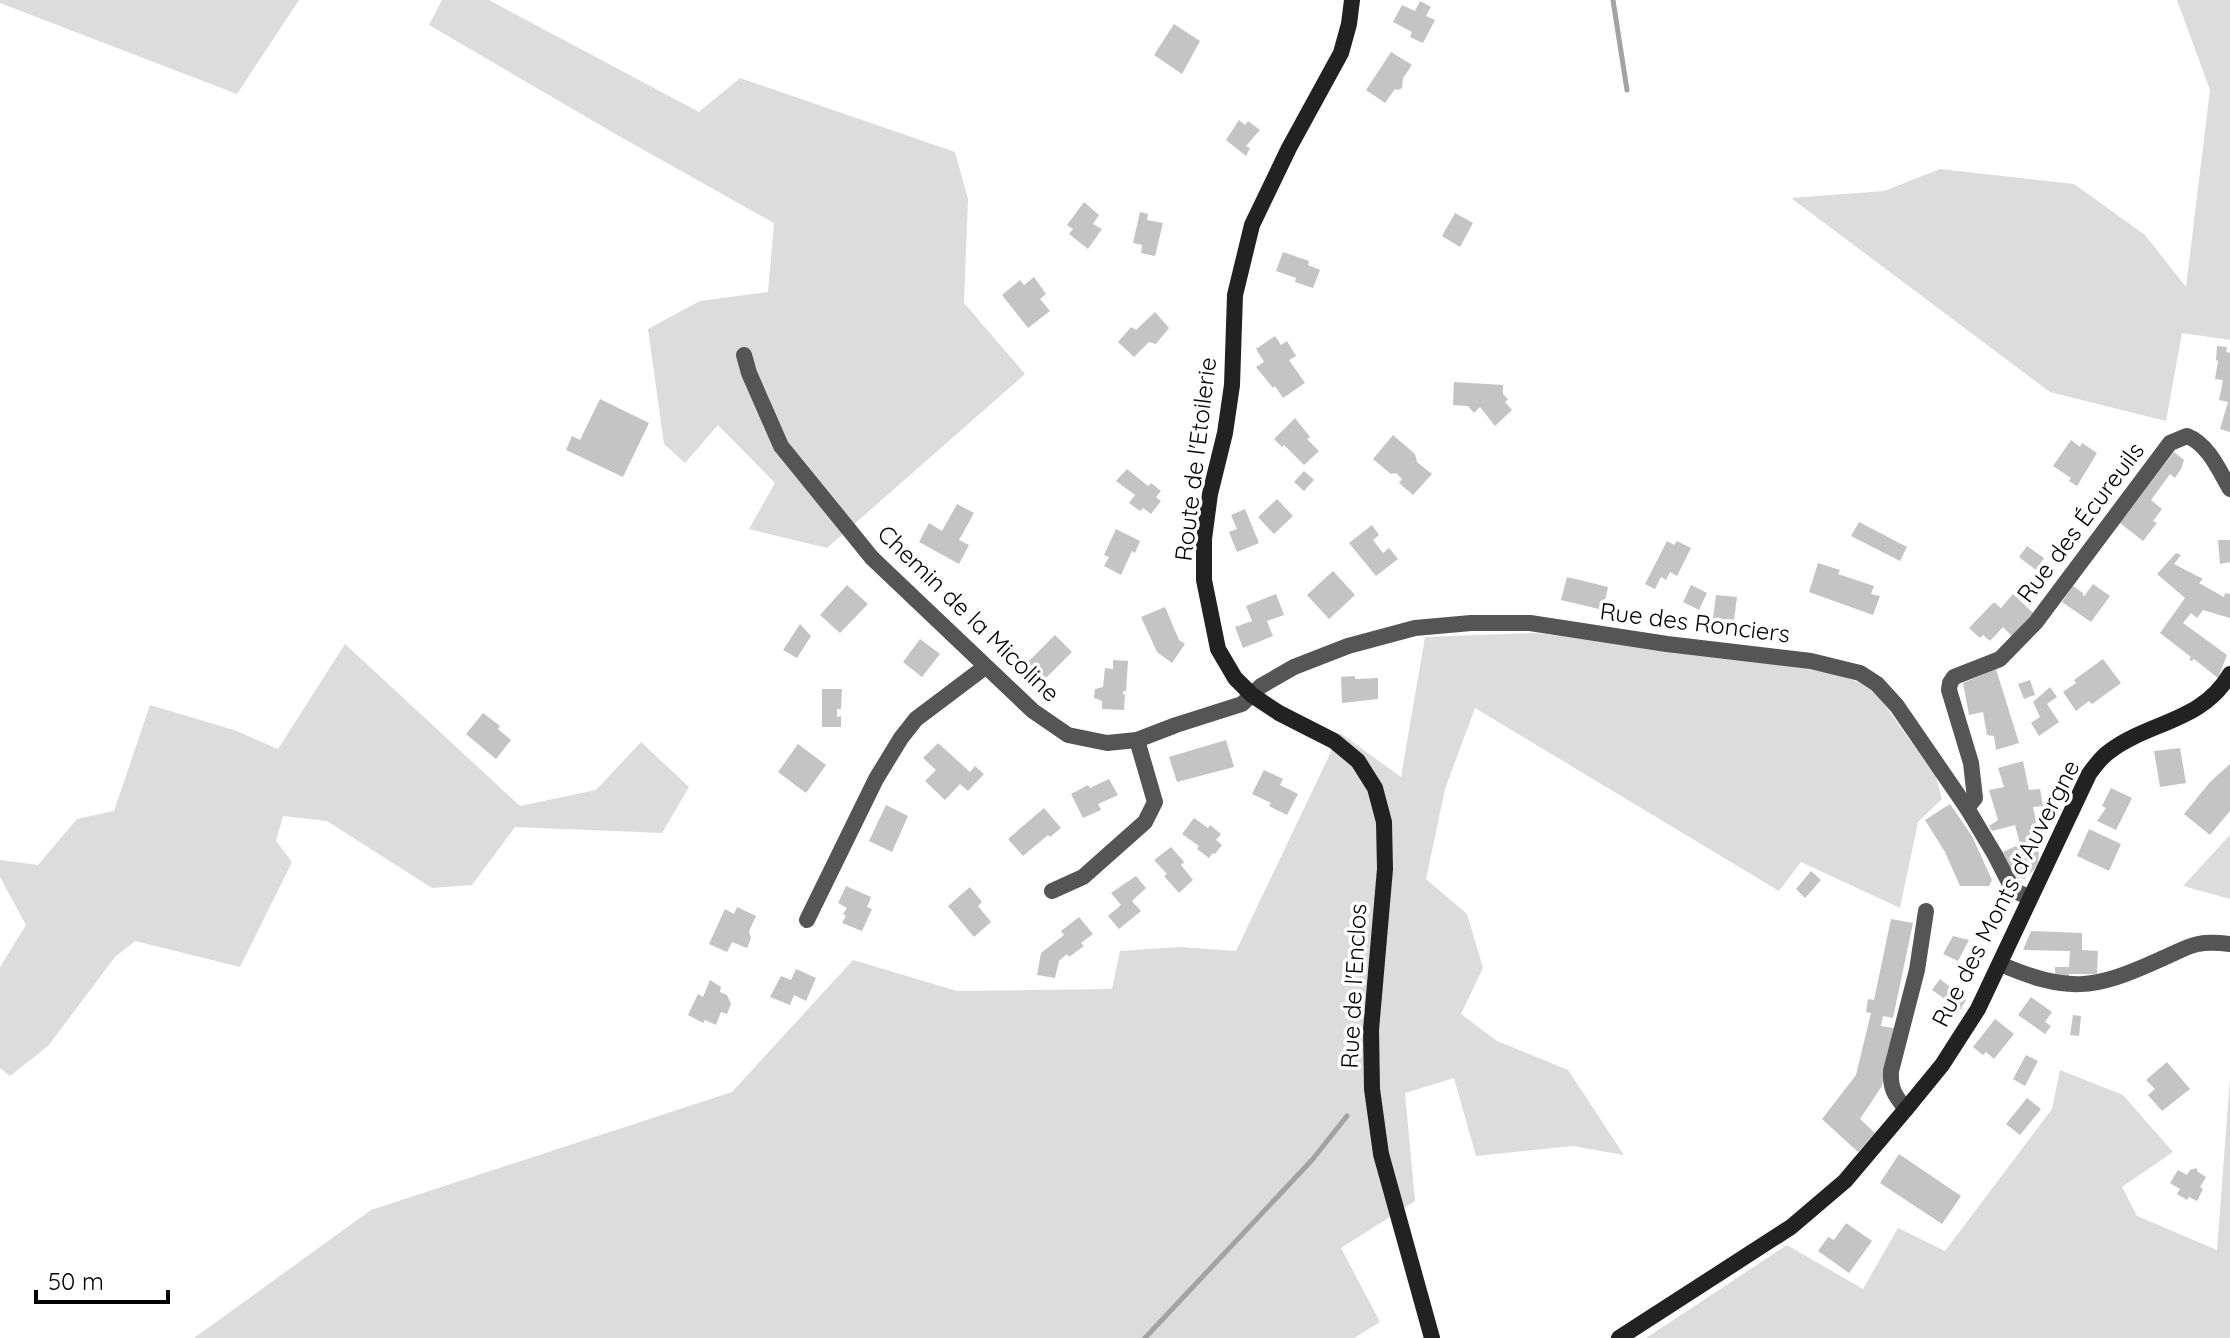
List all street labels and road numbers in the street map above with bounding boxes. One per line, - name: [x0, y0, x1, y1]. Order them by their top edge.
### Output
- street label: Route de l'Etoilerie: [1168, 355, 1222, 563]
- street label: Rue des Écureuils: [2010, 436, 2150, 608]
- street label: Chemin de la Micoline: [872, 518, 1066, 708]
- street label: Rue des Ronciers: [1598, 595, 1792, 649]
- street label: Rue des Monts d'Auvergne: [1925, 754, 2085, 1032]
- street label: Rue de l'Enclos: [1334, 903, 1372, 1069]

